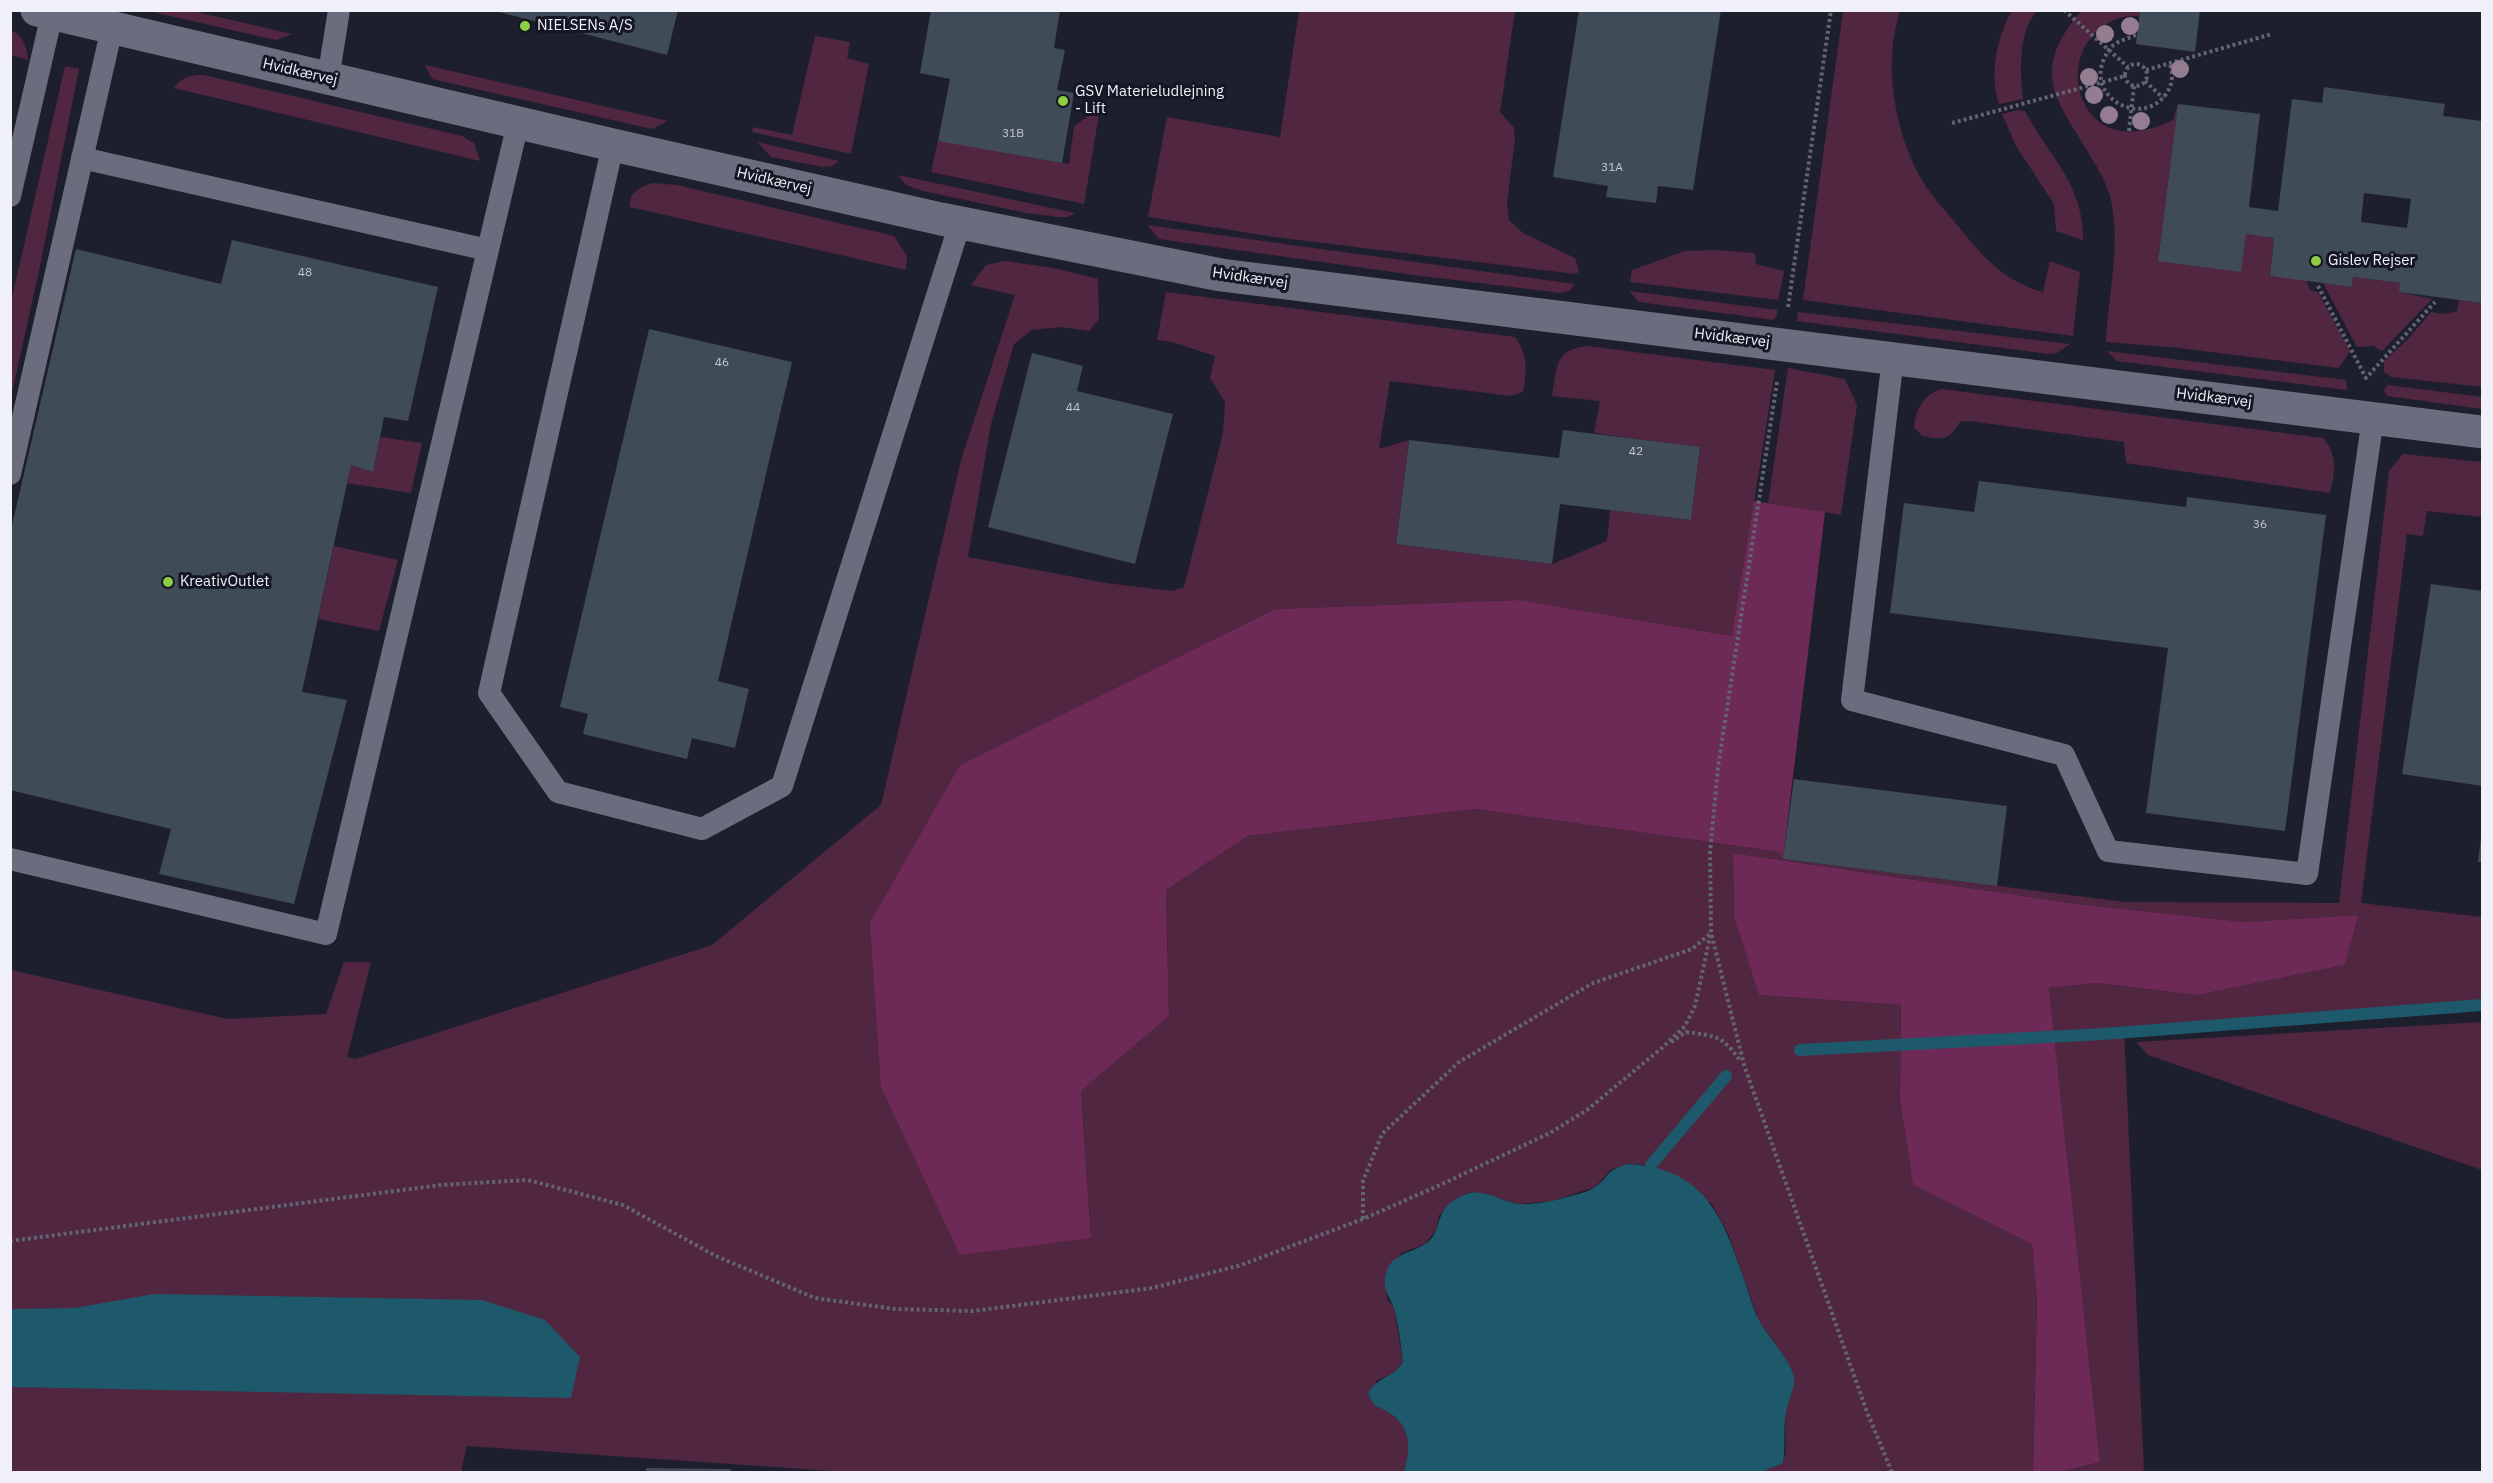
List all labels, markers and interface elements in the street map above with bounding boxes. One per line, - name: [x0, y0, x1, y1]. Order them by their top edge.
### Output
- place label: NIELSENs A/S: [537, 17, 633, 35]
- marker: NIELSENs A/S: [518, 19, 532, 33]
- street label: Hvidkærvej: [261, 55, 339, 89]
- place label: GSV Materieludlejning - Lift: [1075, 83, 1224, 118]
- marker: GSV Materieludlejning - Lift: [1056, 94, 1070, 108]
- house number: 31B: [1002, 127, 1024, 141]
- house number: 31A: [1601, 161, 1623, 175]
- street label: Hvidkærvej: [735, 164, 813, 198]
- place label: Gislev Rejser: [2328, 252, 2415, 270]
- marker: Gislev Rejser: [2309, 254, 2323, 268]
- street label: Hvidkærvej: [1211, 264, 1289, 292]
- house number: 48: [298, 266, 312, 280]
- street label: Hvidkærvej: [1693, 324, 1771, 352]
- house number: 46: [715, 356, 729, 370]
- street label: Hvidkærvej: [2175, 384, 2253, 412]
- house number: 44: [1066, 401, 1080, 415]
- house number: 42: [1629, 445, 1643, 459]
- house number: 36: [2253, 518, 2267, 532]
- place label: KreativOutlet: [180, 573, 269, 591]
- marker: KreativOutlet: [161, 575, 175, 589]

